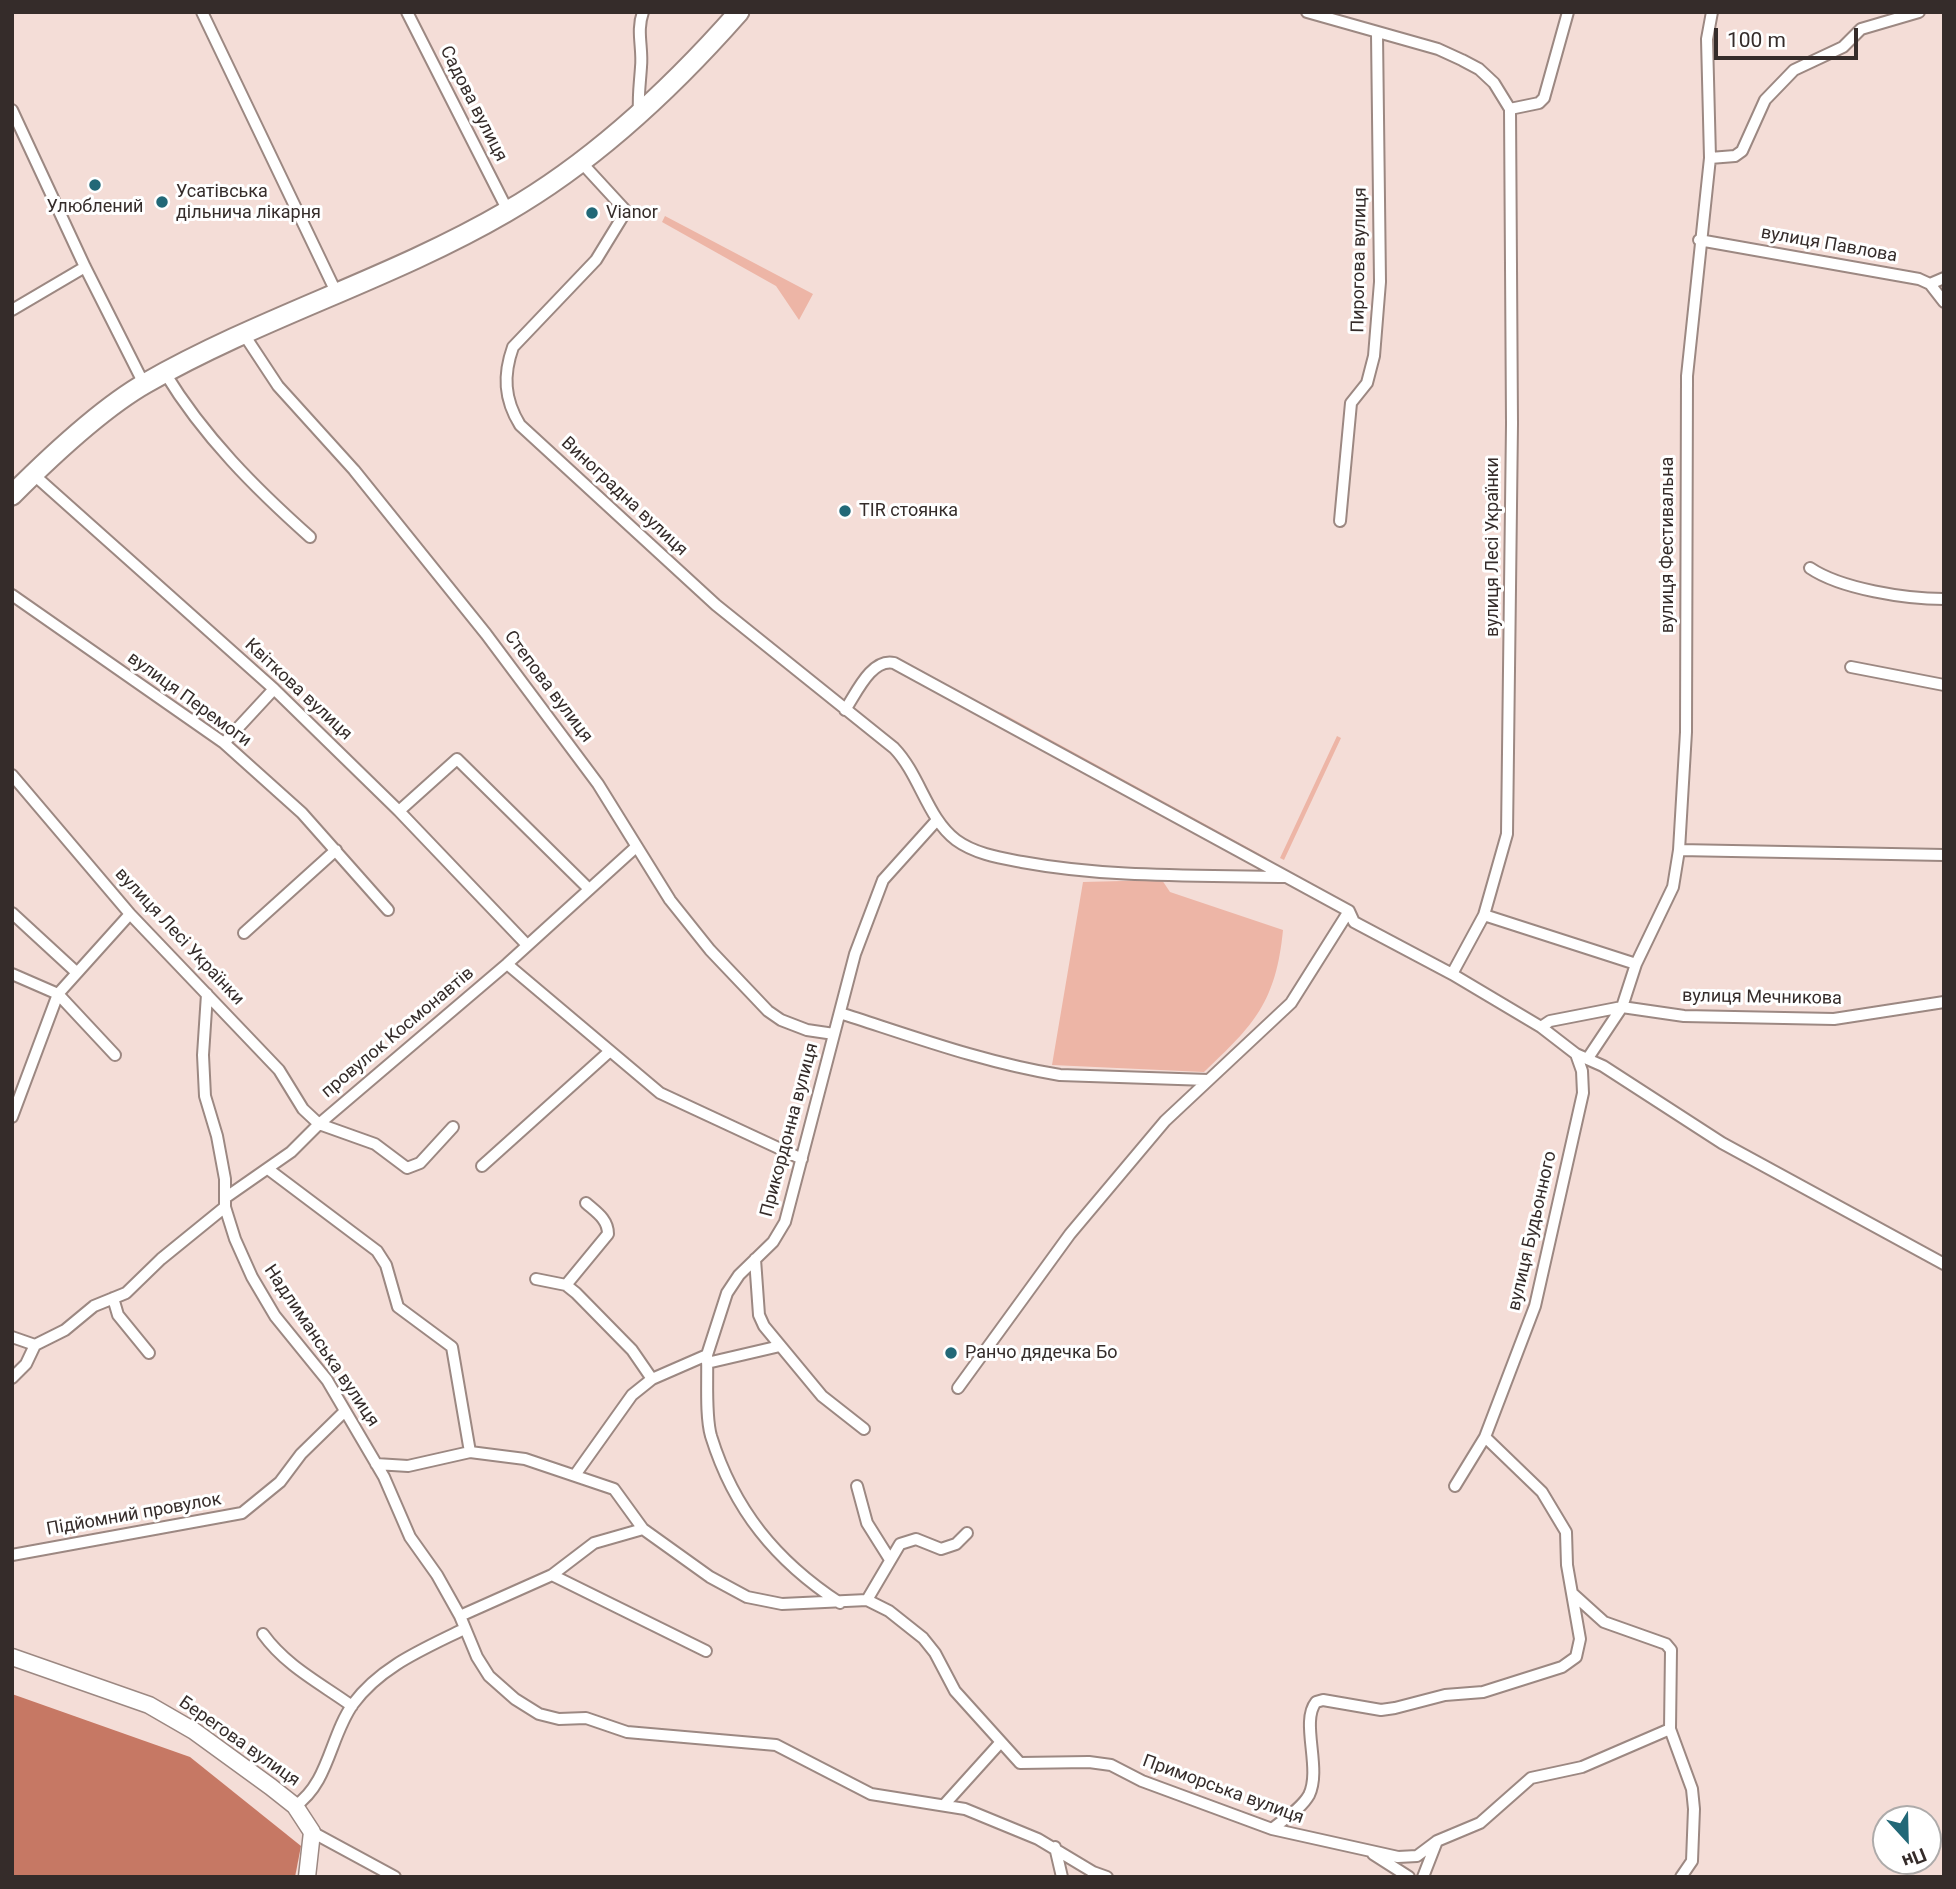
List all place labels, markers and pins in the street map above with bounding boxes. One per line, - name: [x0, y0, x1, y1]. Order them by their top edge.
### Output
- marker: Улюблений: [87, 177, 103, 193]
- place label: Усатівська дільнича лікарня: [176, 181, 321, 224]
- marker: Усатівська дільнича лікарня: [154, 194, 170, 210]
- place label: Улюблений: [47, 196, 143, 218]
- place label: Vianor: [606, 202, 658, 224]
- marker: Vianor: [584, 205, 600, 221]
- place label: TIR стоянка: [859, 500, 958, 522]
- marker: TIR стоянка: [837, 503, 853, 519]
- place label: Ранчо дядечка Бо: [965, 1342, 1117, 1364]
- marker: Ранчо дядечка Бо: [943, 1345, 959, 1361]

